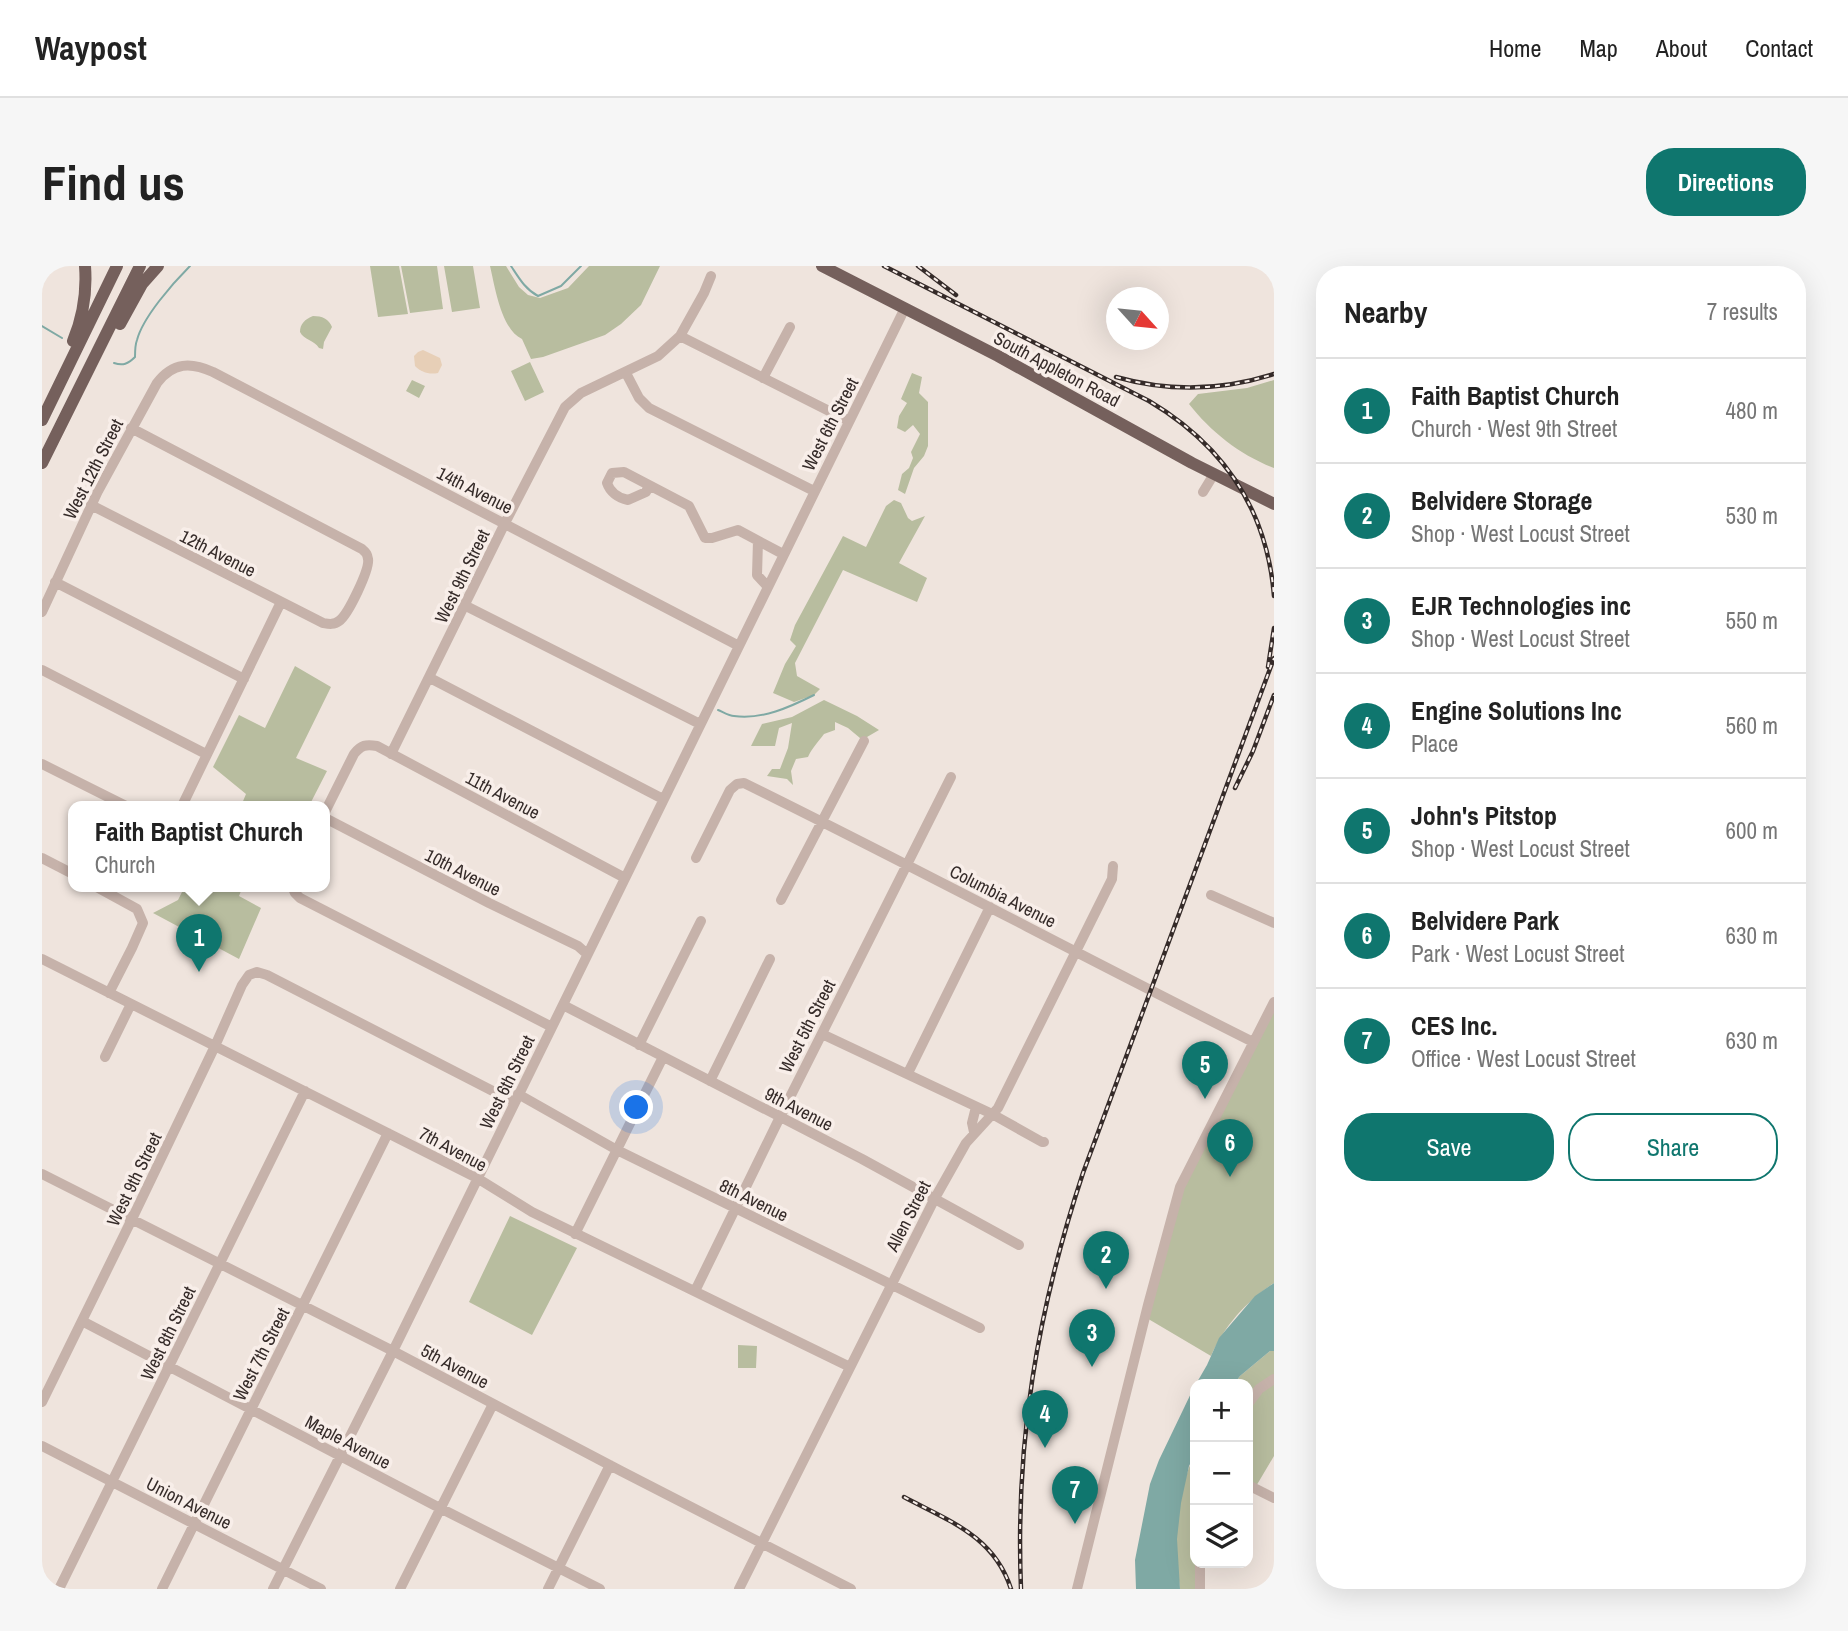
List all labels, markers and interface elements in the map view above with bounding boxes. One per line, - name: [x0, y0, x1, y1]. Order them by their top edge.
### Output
- text: Waypost: [35, 26, 147, 70]
- text: Home: [1489, 32, 1541, 64]
- text: Map: [1579, 32, 1618, 64]
- text: About: [1656, 32, 1707, 64]
- text: Contact: [1745, 32, 1813, 64]
- button: Directions: [1646, 148, 1806, 216]
- text: Find us: [42, 149, 185, 215]
- north arrow: [1106, 287, 1169, 350]
- text: Nearby: [1344, 292, 1427, 332]
- text: 7 results: [1707, 296, 1778, 327]
- street label: South Appleton Road: [990, 325, 1124, 413]
- street label: West 6th Street: [796, 373, 864, 475]
- text: Faith Baptist Church: [1411, 378, 1620, 413]
- text: 1: [1362, 395, 1372, 426]
- text: 480 m: [1726, 395, 1778, 426]
- text: Church · West 9th Street: [1411, 413, 1617, 444]
- street label: West 12th Street: [57, 414, 129, 524]
- street label: 14th Avenue: [433, 460, 517, 520]
- text: Belvidere Storage: [1411, 483, 1592, 518]
- text: 2: [1362, 500, 1372, 531]
- text: 530 m: [1726, 500, 1778, 531]
- text: Shop · West Locust Street: [1411, 518, 1630, 549]
- street label: 12th Avenue: [176, 523, 260, 583]
- street label: West 9th Street: [429, 525, 495, 627]
- text: EJR Technologies inc: [1411, 588, 1631, 623]
- text: 3: [1362, 605, 1372, 636]
- text: 550 m: [1726, 605, 1778, 636]
- text: Shop · West Locust Street: [1411, 623, 1630, 654]
- text: Engine Solutions Inc: [1411, 693, 1622, 728]
- text: 4: [1362, 710, 1372, 741]
- text: 560 m: [1726, 710, 1778, 741]
- text: Place: [1411, 728, 1458, 759]
- street label: 11th Avenue: [461, 765, 545, 825]
- text: John's Pitstop: [1411, 798, 1557, 833]
- popup: [68, 801, 330, 892]
- text: Faith Baptist Church: [95, 814, 303, 849]
- text: 5: [1362, 815, 1372, 846]
- text: 600 m: [1726, 815, 1778, 846]
- text: Shop · West Locust Street: [1411, 833, 1630, 864]
- street label: 10th Avenue: [421, 842, 505, 902]
- text: Church: [95, 849, 155, 880]
- street label: Columbia Avenue: [946, 858, 1060, 934]
- text: Belvidere Park: [1411, 903, 1559, 938]
- pin: 1: [176, 914, 222, 972]
- text: 6: [1362, 920, 1372, 951]
- text: 630 m: [1726, 920, 1778, 951]
- text: Park · West Locust Street: [1411, 938, 1625, 969]
- street label: West 5th Street: [773, 975, 841, 1077]
- text: CES Inc.: [1411, 1008, 1498, 1043]
- text: 7: [1362, 1025, 1372, 1056]
- text: 630 m: [1726, 1025, 1778, 1056]
- street label: West 6th Street: [474, 1031, 540, 1133]
- pin: 5: [1182, 1041, 1228, 1099]
- text: Office · West Locust Street: [1411, 1043, 1636, 1074]
- street label: 9th Avenue: [761, 1081, 837, 1137]
- your location: [619, 1090, 653, 1124]
- button: Save: [1344, 1113, 1554, 1181]
- button: Share: [1568, 1113, 1778, 1181]
- pin: 6: [1207, 1119, 1253, 1177]
- street label: 7th Avenue: [415, 1121, 491, 1177]
- street label: West 9th Street: [101, 1128, 167, 1230]
- street label: 8th Avenue: [715, 1173, 793, 1227]
- street label: Allen Street: [879, 1176, 936, 1257]
- pin: 2: [1083, 1231, 1129, 1289]
- street label: West 8th Street: [135, 1282, 201, 1384]
- street label: West 7th Street: [227, 1303, 295, 1405]
- pin: 3: [1069, 1309, 1115, 1367]
- street label: 5th Avenue: [417, 1338, 493, 1394]
- map controls: [1190, 1379, 1253, 1568]
- button: +: [1190, 1379, 1253, 1442]
- pin: 4: [1022, 1390, 1068, 1448]
- street label: Maple Avenue: [301, 1409, 395, 1475]
- button: −: [1190, 1442, 1253, 1505]
- pin: 7: [1052, 1466, 1098, 1524]
- street label: Union Avenue: [142, 1471, 236, 1535]
- button: layers: [1190, 1505, 1253, 1568]

